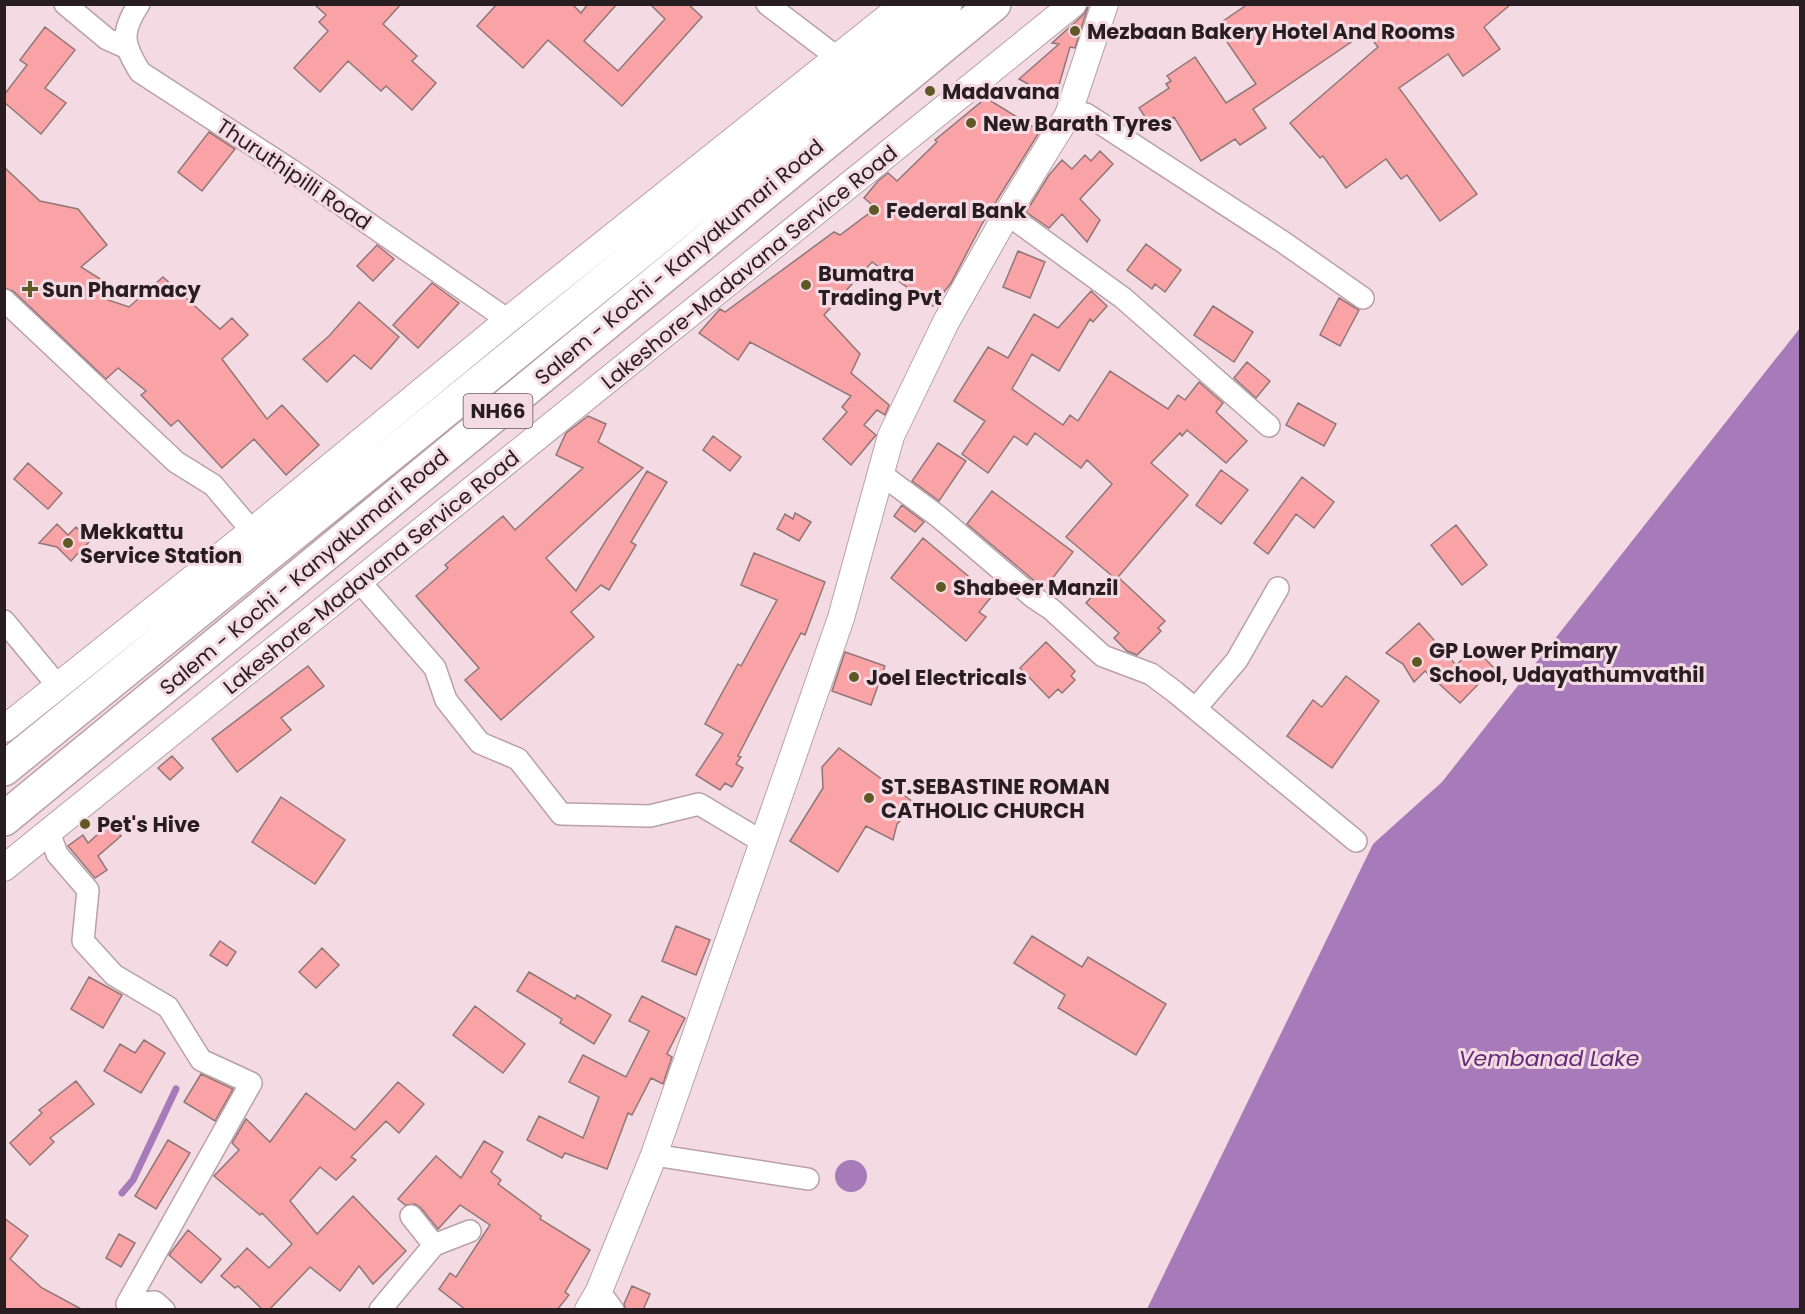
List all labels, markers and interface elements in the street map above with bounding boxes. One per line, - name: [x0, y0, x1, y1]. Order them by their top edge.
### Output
- place label: Mezbaan Bakery Hotel And Rooms: [1087, 17, 1455, 46]
- marker: Mezbaan Bakery Hotel And Rooms: [1068, 24, 1082, 38]
- place label: Madavana: [942, 77, 1060, 106]
- marker: Madavana: [923, 84, 937, 98]
- place label: New Barath Tyres: [983, 109, 1172, 138]
- street label: Thuruthipilli Road: [211, 111, 377, 237]
- marker: New Barath Tyres: [964, 116, 978, 130]
- street label: Salem - Kochi - Kanyakumari Road: [528, 132, 830, 392]
- street label: Lakeshore-Madavana Service Road: [595, 138, 903, 396]
- place label: Federal Bank: [886, 196, 1027, 225]
- marker: Federal Bank: [867, 203, 881, 217]
- place label: Bumatra Trading Pvt: [818, 259, 942, 312]
- place label: Sun Pharmacy: [42, 275, 201, 304]
- marker: Bumatra Trading Pvt: [799, 278, 813, 292]
- marker: Sun Pharmacy: [23, 282, 37, 296]
- road number: NH66: [464, 394, 532, 428]
- street label: Salem - Kochi - Kanyakumari Road: [153, 442, 455, 702]
- street label: Lakeshore-Madavana Service Road: [217, 443, 525, 701]
- place label: Mekkattu Service Station: [80, 517, 242, 570]
- marker: Mekkattu Service Station: [61, 536, 75, 550]
- place label: Shabeer Manzil: [953, 573, 1118, 602]
- marker: Shabeer Manzil: [934, 580, 948, 594]
- place label: GP Lower Primary School, Udayathumvathil: [1429, 636, 1705, 689]
- marker: GP Lower Primary School, Udayathumvathil: [1410, 655, 1424, 669]
- place label: Joel Electricals: [866, 663, 1027, 692]
- marker: Joel Electricals: [847, 670, 861, 684]
- place label: ST.SEBASTINE ROMAN CATHOLIC CHURCH: [881, 772, 1110, 825]
- marker: ST.SEBASTINE ROMAN CATHOLIC CHURCH: [862, 791, 876, 805]
- place label: Pet's Hive: [97, 810, 200, 839]
- marker: Pet's Hive: [78, 817, 92, 831]
- water label: Vembanad Lake: [1459, 1043, 1639, 1074]

